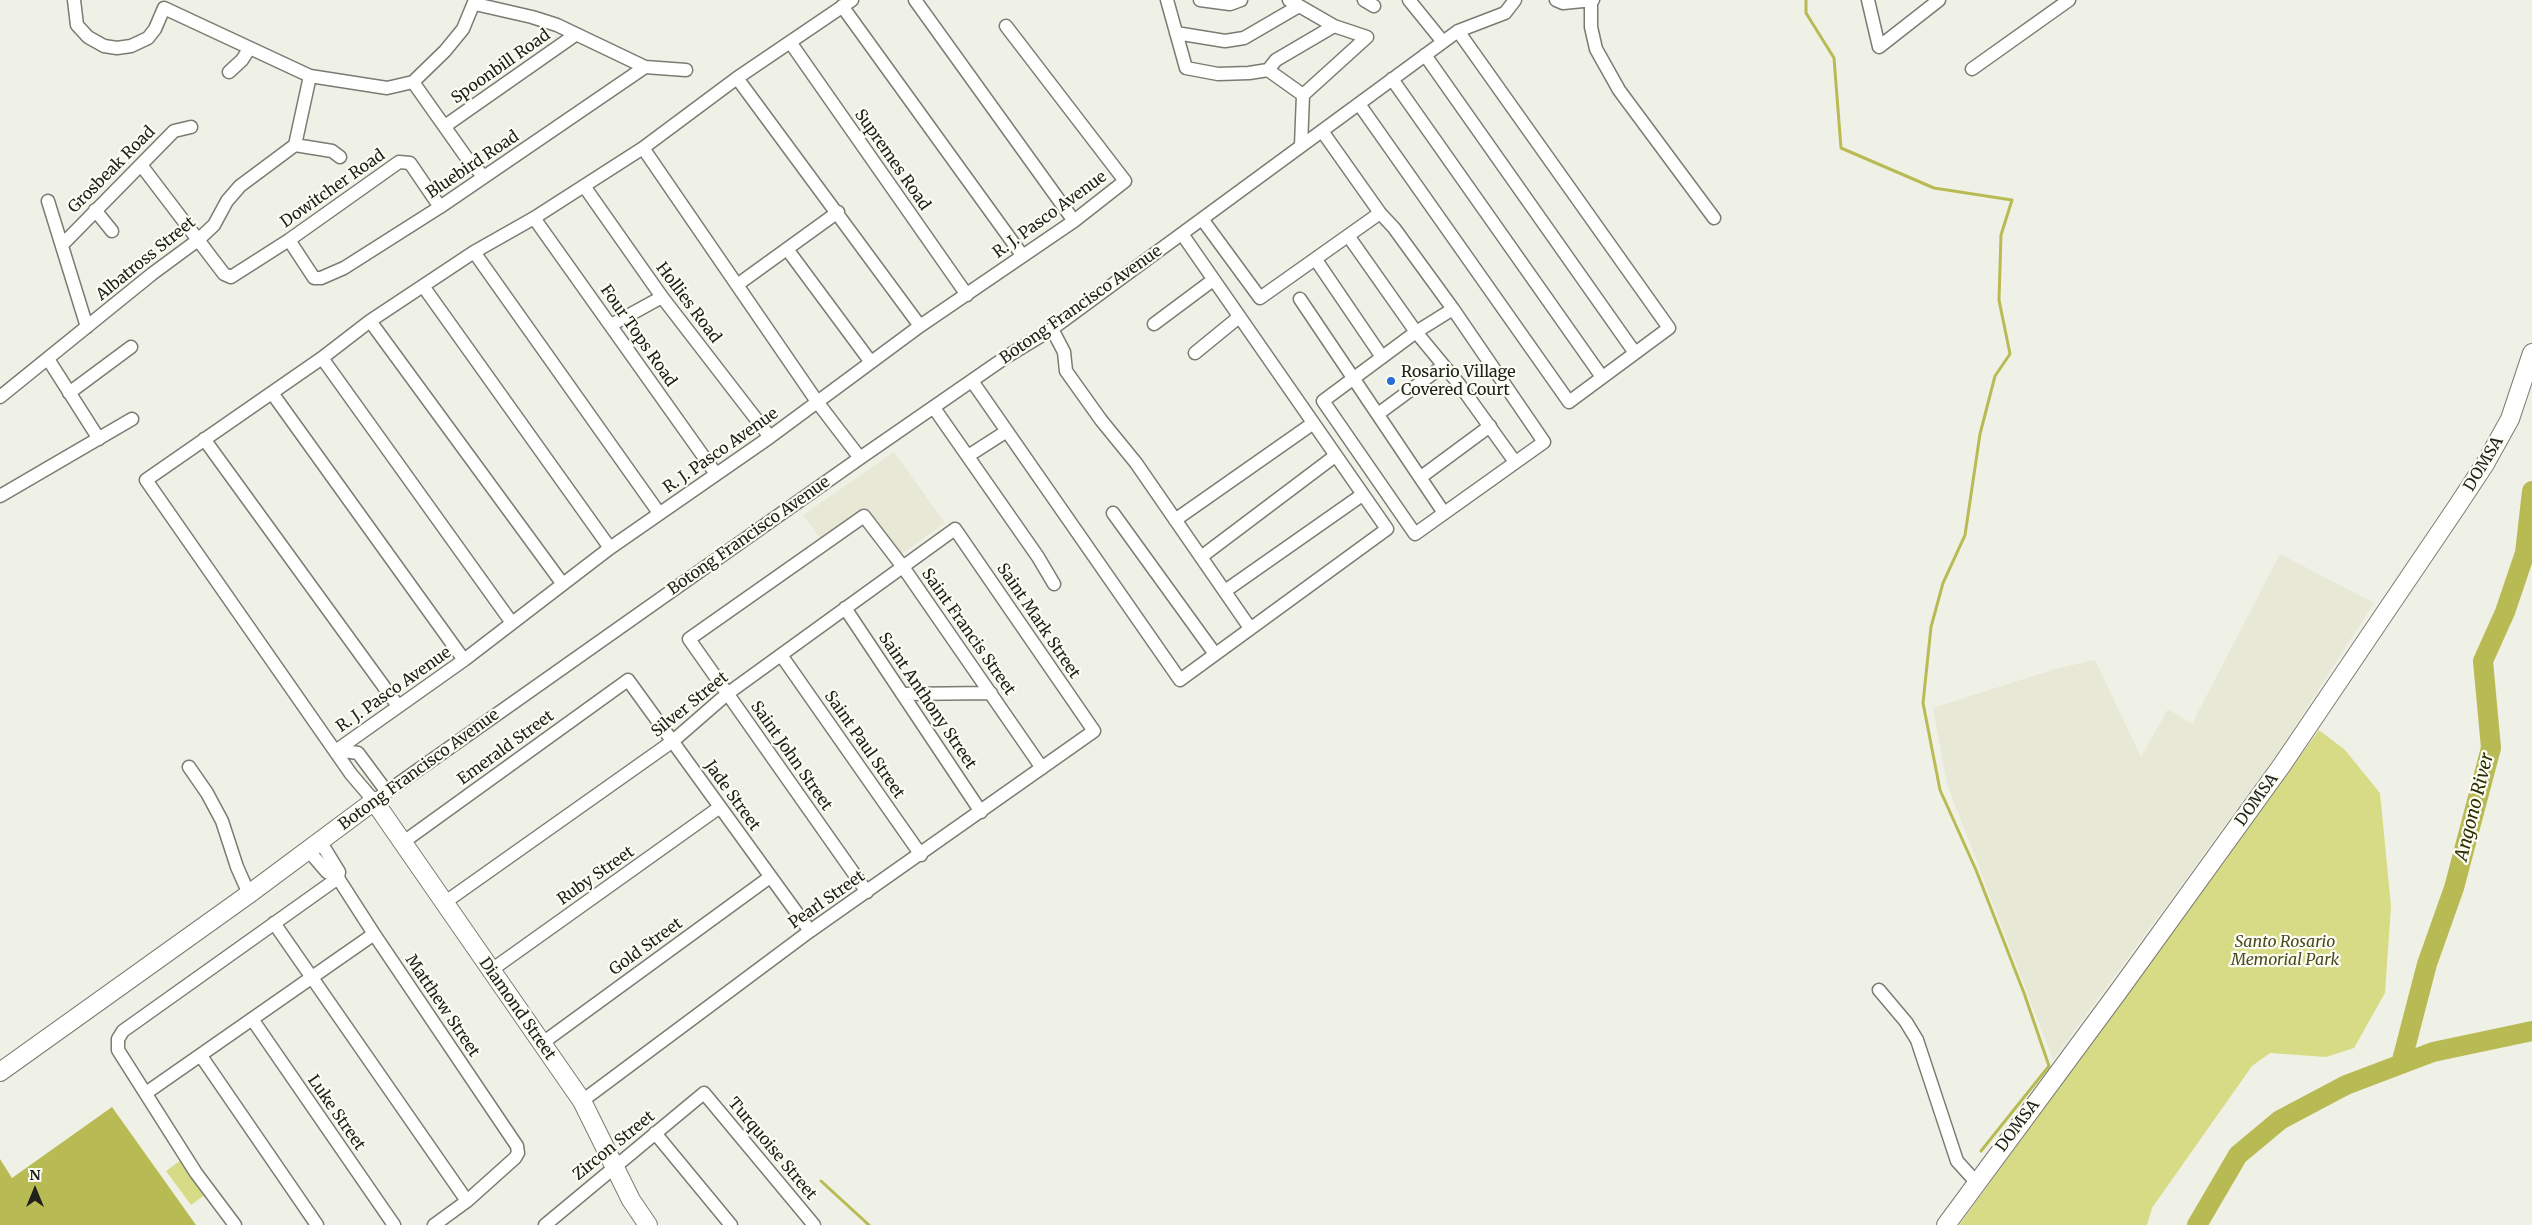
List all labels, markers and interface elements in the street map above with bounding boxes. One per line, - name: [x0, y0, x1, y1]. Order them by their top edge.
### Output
- street label: Spoonbill Road: [448, 26, 554, 108]
- street label: Supremes Road: [850, 106, 934, 214]
- street label: Grosbeak Road: [65, 123, 159, 217]
- street label: Bluebird Road: [423, 127, 523, 203]
- street label: Dowitcher Road: [277, 146, 389, 232]
- street label: R. J. Pasco Avenue: [989, 167, 1111, 263]
- street label: Albatross Street: [92, 213, 200, 305]
- street label: Botong Francisco Avenue: [996, 242, 1166, 368]
- street label: Hollies Road: [652, 259, 724, 347]
- street label: Four Tops Road: [596, 281, 680, 391]
- place label: Rosario Village Covered Court: [1401, 362, 1516, 400]
- marker: Rosario Village Covered Court: [1385, 375, 1397, 387]
- street label: R. J. Pasco Avenue: [660, 404, 782, 498]
- street label: DOMSA: [2460, 433, 2508, 495]
- street label: Botong Francisco Avenue: [664, 473, 834, 599]
- street label: Saint Mark Street: [992, 560, 1084, 682]
- street label: Saint Francis Street: [917, 565, 1019, 699]
- street label: Saint Anthony Street: [874, 629, 980, 773]
- street label: R. J. Pasco Avenue: [333, 643, 455, 737]
- street label: Silver Street: [648, 668, 732, 742]
- street label: Saint Paul Street: [820, 688, 908, 802]
- street label: Saint John Street: [746, 698, 836, 814]
- street label: Botong Francisco Avenue: [335, 705, 503, 835]
- street label: Emerald Street: [454, 707, 558, 789]
- water label: Angono River: [2451, 751, 2499, 863]
- street label: Jade Street: [700, 757, 764, 835]
- street label: DOMSA: [2232, 770, 2282, 830]
- street label: Ruby Street: [554, 843, 638, 909]
- street label: Pearl Street: [785, 867, 869, 933]
- street label: Gold Street: [606, 914, 686, 980]
- park label: Santo Rosario Memorial Park: [2231, 932, 2339, 970]
- street label: Matthew Street: [401, 951, 483, 1061]
- street label: Diamond Street: [475, 954, 559, 1064]
- street label: Luke Street: [303, 1072, 369, 1154]
- street label: Turquoise Street: [724, 1094, 820, 1204]
- street label: DOMSA: [1992, 1096, 2044, 1156]
- street label: Zircon Street: [569, 1107, 659, 1185]
- north arrow: [10, 1165, 60, 1215]
- text: N: [29, 1166, 41, 1184]

